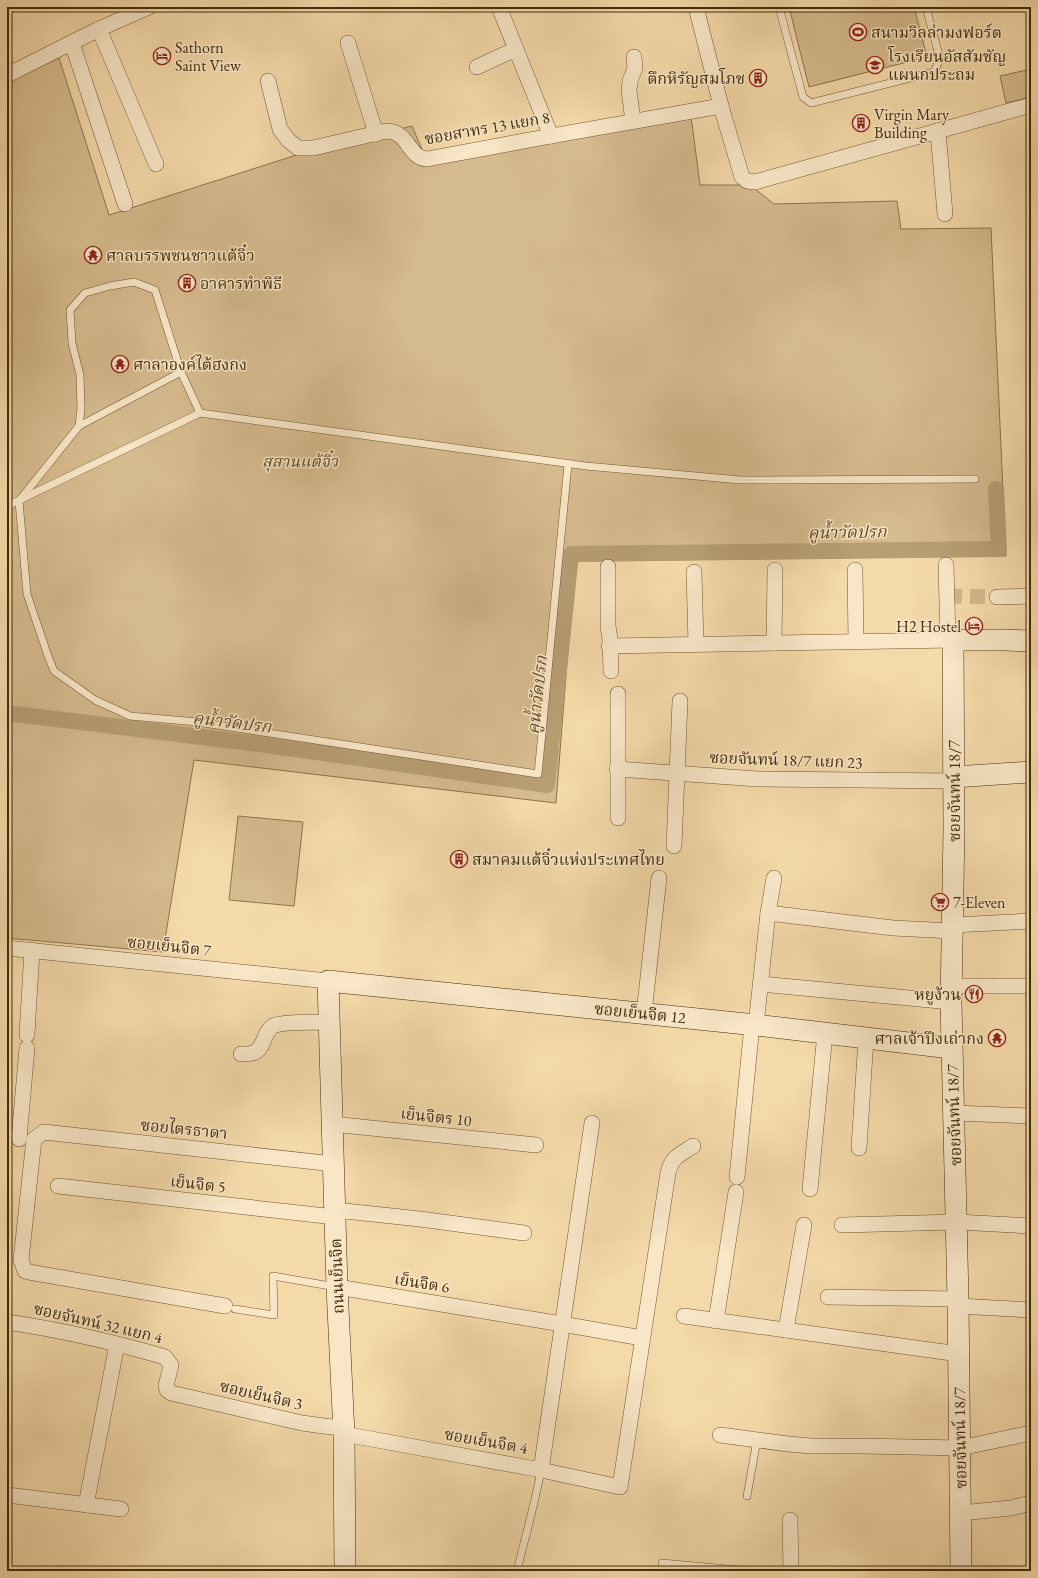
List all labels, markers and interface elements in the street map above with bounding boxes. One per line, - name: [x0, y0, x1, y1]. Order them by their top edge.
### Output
- sports icon: สนามวิลล่ามงฟอร์ต: [848, 22, 868, 42]
- place label: สนามวิลล่ามงฟอร์ต: [871, 22, 1002, 43]
- place label: Sathorn Saint View: [175, 37, 242, 76]
- hotel icon: Sathorn Saint View: [152, 46, 172, 66]
- place label: โรงเรียนอัสสัมชัญ แผนกประถม: [887, 46, 1006, 85]
- school or university icon: โรงเรียนอัสสัมชัญ แผนกประถม: [865, 55, 885, 75]
- place label: ตึกหิรัญสมโภช: [647, 68, 745, 89]
- building icon: ตึกหิรัญสมโภช: [748, 68, 768, 88]
- place label: Virgin Mary Building: [874, 104, 950, 143]
- street label: ซอยสาทร 13 แยก 8: [423, 107, 552, 149]
- building icon: Virgin Mary Building: [851, 113, 871, 133]
- place label: ศาลบรรพชนชาวแต้จิ๋ว: [106, 244, 255, 266]
- temple icon: ศาลบรรพชนชาวแต้จิ๋ว: [83, 245, 103, 265]
- building icon: อาคารทำพิธี: [177, 273, 197, 293]
- place label: อาคารทำพิธี: [200, 273, 282, 294]
- temple icon: ศาลาองค์ไต้ฮงกง: [110, 354, 130, 374]
- place label: ศาลาองค์ไต้ฮงกง: [133, 354, 247, 375]
- park label: สุสานแต้จิ๋ว: [262, 450, 339, 472]
- water label: คูน้ำวัดปรก: [807, 519, 887, 544]
- place label: H2 Hostel: [896, 616, 961, 637]
- hotel icon: H2 Hostel: [964, 616, 984, 636]
- water label: คูน้ำวัดปรก: [521, 654, 552, 735]
- water label: คูน้ำวัดปรก: [191, 705, 273, 738]
- street label: ซอยจันทน์ 18/7: [944, 740, 965, 842]
- street label: ซอยจันทน์ 18/7 แยก 23: [709, 747, 863, 773]
- place label: สมาคมแต้จิ๋วแห่งประเทศไทย: [472, 848, 665, 870]
- building icon: สมาคมแต้จิ๋วแห่งประเทศไทย: [449, 849, 469, 869]
- supermarket icon: 7-Eleven: [930, 892, 950, 912]
- place label: 7-Eleven: [953, 892, 1006, 913]
- street label: ซอยเย็นจิต 7: [126, 931, 212, 961]
- place label: หยูง้วน: [915, 984, 961, 1005]
- restaurant icon: หยูง้วน: [964, 984, 984, 1004]
- street label: ซอยเย็นจิต 12: [593, 998, 687, 1028]
- place label: ศาลเจ้าปึงเถ่ากง: [875, 1028, 984, 1049]
- temple icon: ศาลเจ้าปึงเถ่ากง: [987, 1028, 1007, 1048]
- street label: ซอยจันทน์ 18/7: [942, 1063, 966, 1166]
- street label: เย็นจิตร 10: [399, 1103, 473, 1131]
- street label: ซอยไตรธาดา: [139, 1114, 229, 1144]
- street label: เย็นจิต 5: [169, 1171, 227, 1197]
- street label: ถนนเย็นจิต: [325, 1238, 349, 1314]
- street label: เย็นจิต 6: [393, 1268, 452, 1298]
- street label: ซอยจันทน์ 32 แยก 4: [32, 1298, 165, 1348]
- street label: ซอยเย็นจิต 3: [218, 1375, 305, 1415]
- street label: ซอยจันทน์ 18/7: [949, 1387, 971, 1489]
- street label: ซอยเย็นจิต 4: [443, 1423, 530, 1459]

